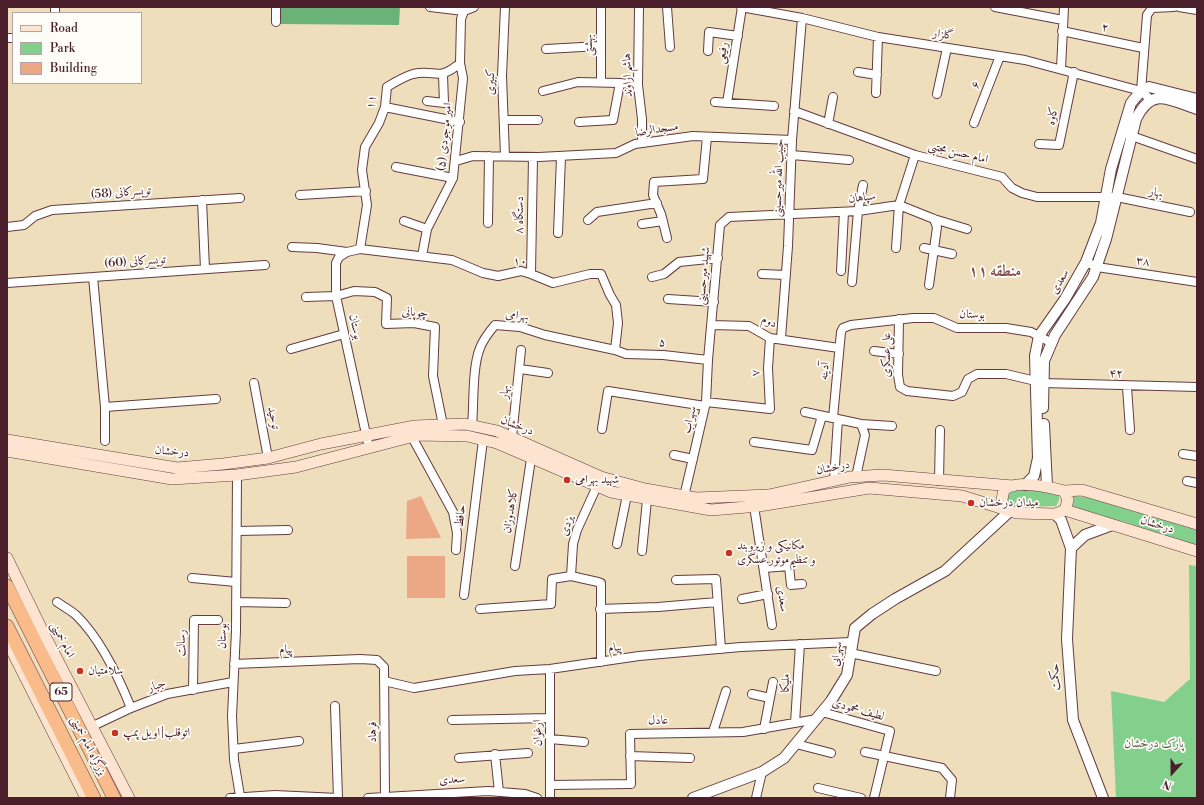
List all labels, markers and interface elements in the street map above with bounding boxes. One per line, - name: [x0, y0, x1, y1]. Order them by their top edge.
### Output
- legend: [12, 12, 142, 84]
- street label: ۲: [1100, 20, 1110, 36]
- text: Road: [50, 21, 78, 36]
- street label: گلزار: [932, 26, 954, 44]
- street label: بهشتی: [582, 34, 596, 56]
- text: Park: [50, 41, 75, 56]
- street label: رفیعی: [714, 41, 732, 65]
- street label: هاشم اراوند: [620, 53, 636, 97]
- text: Building: [50, 61, 97, 76]
- street label: کبیری: [484, 69, 498, 95]
- street label: ۶: [968, 79, 984, 91]
- street label: ۱۱: [364, 94, 380, 110]
- street label: امیر موجودی (۵): [434, 102, 456, 172]
- street label: کاوه: [1044, 105, 1062, 127]
- street label: مسجدالرضا: [634, 119, 680, 141]
- street label: حبیب الله میرحسینی: [770, 139, 788, 217]
- street label: امام حسن مجتبی: [926, 139, 990, 167]
- street label: تویسرکانی (58): [90, 184, 152, 202]
- street label: بهار: [1148, 185, 1164, 201]
- street label: سپاهان: [847, 189, 877, 207]
- street label: ۸ دستگاه: [512, 196, 528, 234]
- street label: شهید میرحسینی: [694, 246, 714, 306]
- street label: تویسرکانی (60): [104, 253, 166, 271]
- street label: ۳۸: [1135, 254, 1151, 270]
- street label: ۱۰: [513, 255, 527, 269]
- district label: منطقه ۱۱: [969, 262, 1021, 282]
- street label: سعدی: [1047, 267, 1073, 297]
- street label: چوپانی: [401, 305, 429, 321]
- street label: بهرامی: [504, 307, 530, 325]
- street label: بوستان: [959, 307, 985, 323]
- street label: دوم: [759, 312, 779, 332]
- street label: بوستان: [345, 313, 365, 341]
- street label: علی عسکری: [880, 333, 894, 377]
- street label: ۵: [658, 336, 666, 350]
- street label: آدینه: [817, 361, 833, 381]
- street label: ۴۲: [1109, 367, 1123, 381]
- street label: ۷: [749, 369, 763, 377]
- street label: بهار: [497, 384, 513, 400]
- street label: توحید: [264, 405, 282, 431]
- street label: سهراب: [680, 405, 700, 435]
- street label: درخشان: [498, 413, 536, 439]
- street label: درخشان: [154, 443, 190, 461]
- street label: درخشان: [815, 458, 851, 478]
- place label: شهید بهرامی: [575, 473, 619, 487]
- marker: شهید بهرامی: [562, 475, 572, 485]
- street label: کلاهدوزان: [500, 488, 522, 534]
- place label: میدان درخشان: [979, 496, 1039, 510]
- marker: میدان درخشان: [966, 498, 976, 508]
- street label: حافظ: [452, 504, 470, 528]
- street label: درخشان: [1138, 513, 1176, 537]
- street label: یزدی: [557, 514, 577, 538]
- place label: مکانیکی و زیروبند و تنظیم‌موتور عسگری: [737, 539, 816, 567]
- marker: مکانیکی و زیروبند و تنظیم‌موتور عسگری: [724, 548, 734, 558]
- street label: سعدی: [773, 585, 791, 613]
- street label: امام خمینی: [47, 620, 77, 660]
- street label: بوستان: [215, 623, 231, 649]
- street label: رسالت: [175, 629, 189, 657]
- street label: پیام: [607, 640, 623, 656]
- street label: سهرابی: [828, 641, 846, 667]
- street label: پیام: [279, 643, 293, 657]
- street label: حکمت: [1048, 663, 1064, 691]
- place label: سلامتیان: [88, 664, 123, 678]
- marker: سلامتیان: [75, 666, 85, 676]
- street label: ملیکا: [778, 673, 794, 693]
- street label: جبار: [146, 676, 168, 696]
- road number: 65: [50, 683, 72, 701]
- street label: لطیف محمودی: [830, 696, 886, 724]
- street label: بزرگراه امام خمینی: [67, 714, 109, 778]
- street label: عادل: [648, 714, 668, 728]
- street label: ارغوان: [531, 720, 545, 746]
- street label: فرهاد: [366, 721, 380, 743]
- place label: اتوقلب|اویل پمپ: [123, 726, 190, 740]
- marker: اتوقلب|اویل پمپ: [110, 728, 120, 738]
- park label: پارک درخشان: [1124, 737, 1184, 751]
- north arrow: [1152, 753, 1192, 793]
- street label: سعدی: [439, 772, 465, 788]
- text: N: [1161, 776, 1174, 792]

